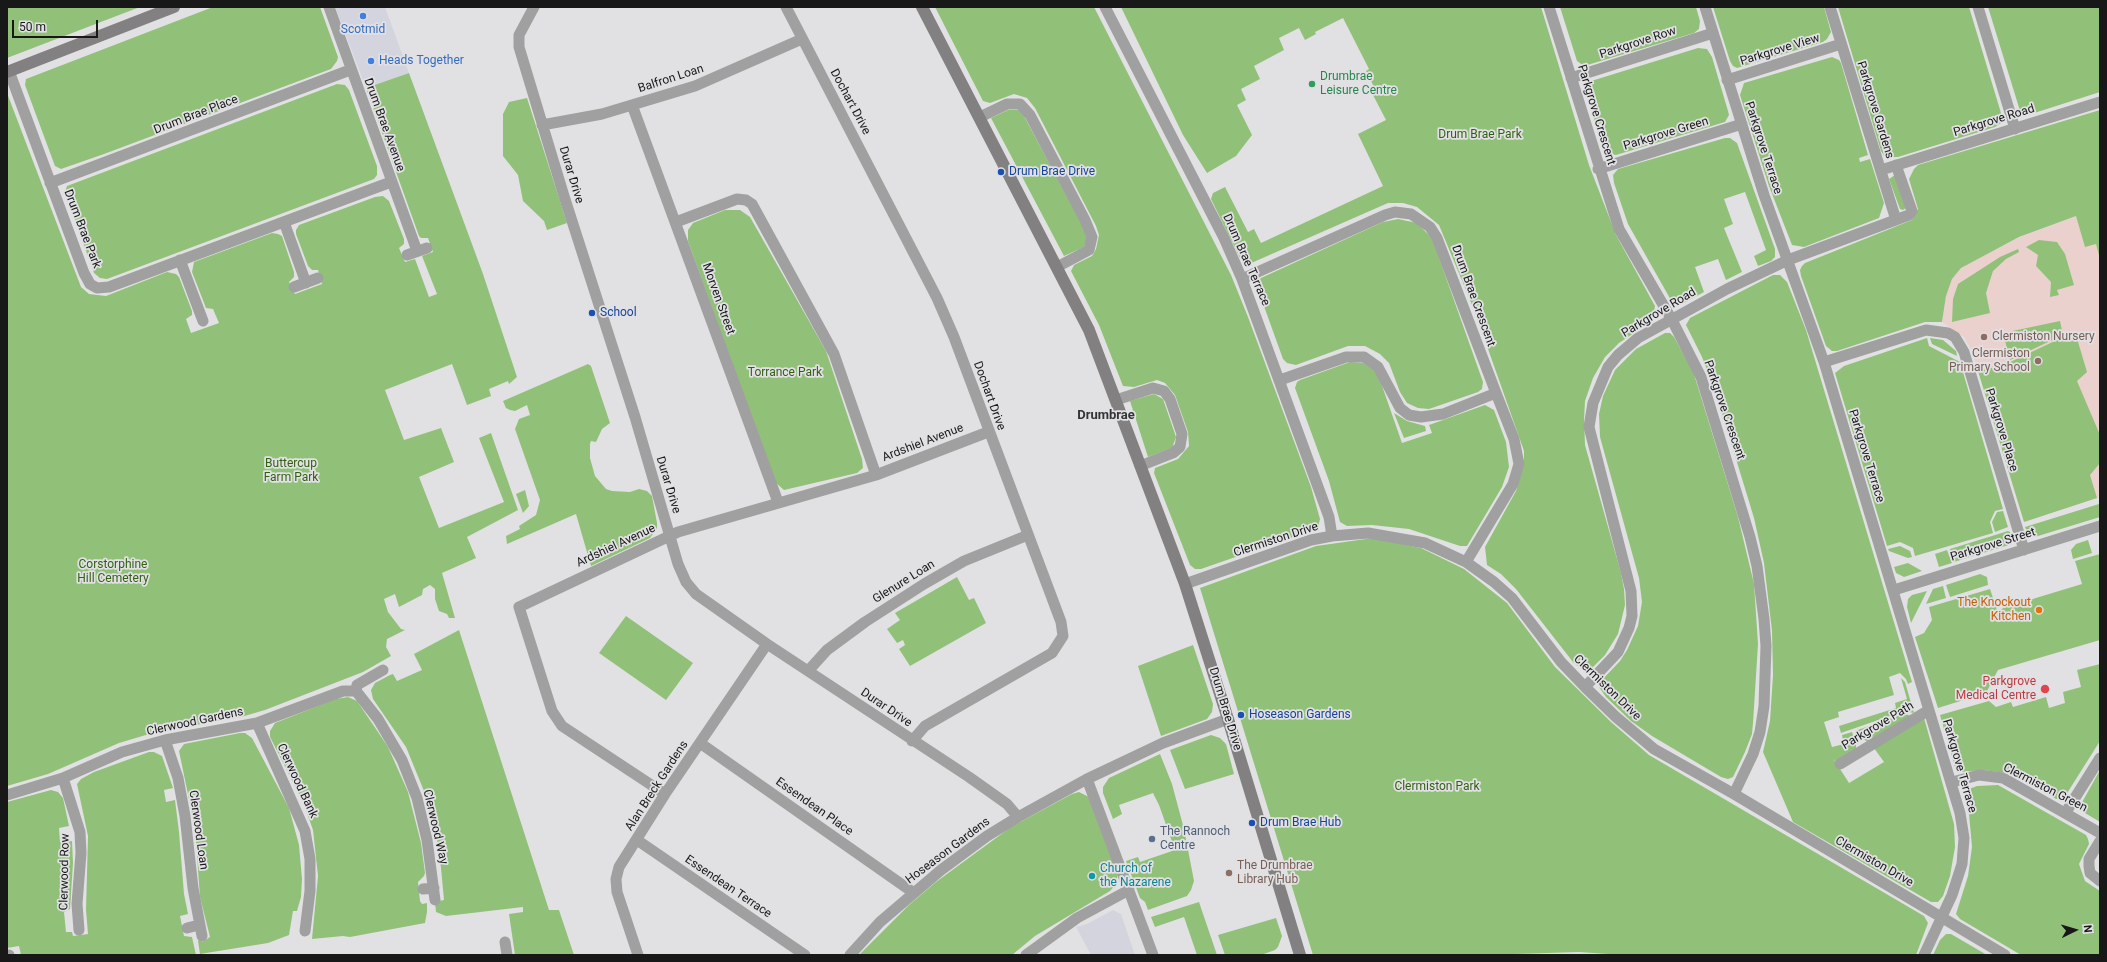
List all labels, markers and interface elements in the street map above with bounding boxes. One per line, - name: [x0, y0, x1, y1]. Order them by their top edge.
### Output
- marker: Scotmid: [358, 11, 368, 21]
- scale bar: [14, 12, 100, 38]
- text: 50 m: [19, 20, 46, 34]
- place label: Scotmid: [341, 23, 385, 37]
- street label: Parkgrove Row: [1598, 24, 1678, 62]
- street label: Parkgrove View: [1738, 31, 1822, 69]
- place label: Heads Together: [379, 54, 464, 68]
- marker: Heads Together: [366, 56, 376, 66]
- street label: Parkgrove Gardens: [1853, 60, 1897, 160]
- street label: Balfron Loan: [636, 62, 706, 96]
- street label: Parkgrove Crescent: [1574, 63, 1618, 167]
- street label: Dochart Drive: [827, 67, 873, 137]
- place label: Drumbrae Leisure Centre: [1320, 70, 1397, 98]
- street label: Drum Brae Avenue: [360, 76, 408, 174]
- marker: Drumbrae Leisure Centre: [1307, 79, 1317, 89]
- street label: Drum Brae Place: [152, 92, 240, 138]
- street label: Parkgrove Terrace: [1741, 100, 1785, 196]
- street label: Parkgrove Road: [1952, 102, 2036, 140]
- street label: Parkgrove Green: [1622, 114, 1710, 154]
- park label: Drum Brae Park: [1438, 128, 1522, 142]
- street label: Durar Drive: [556, 145, 586, 205]
- place label: Drum Brae Drive: [1009, 165, 1095, 179]
- marker: Drum Brae Drive: [996, 167, 1006, 177]
- street label: Drum Brae Park: [60, 187, 104, 271]
- street label: Drum Brae Terrace: [1219, 212, 1273, 308]
- street label: Drum Brae Crescent: [1448, 243, 1498, 349]
- street label: Morven Street: [698, 261, 738, 337]
- street label: Parkgrove Road: [1619, 285, 1699, 341]
- place label: School: [600, 306, 637, 320]
- marker: School: [587, 308, 597, 318]
- place label: Clermiston Nursery: [1992, 330, 2095, 344]
- marker: Clermiston Nursery: [1979, 332, 1989, 342]
- place label: Clermiston Primary School: [1949, 347, 2030, 375]
- marker: Clermiston Primary School: [2033, 356, 2043, 366]
- street label: Parkgrove Crescent: [1700, 358, 1748, 462]
- street label: Dochart Drive: [970, 360, 1008, 432]
- park label: Torrance Park: [748, 366, 822, 380]
- street label: Parkgrove Place: [1982, 387, 2020, 473]
- district label: Drumbrae: [1077, 408, 1135, 424]
- street label: Parkgrove Terrace: [1845, 408, 1887, 504]
- street label: Ardshiel Avenue: [880, 421, 966, 465]
- street label: Durar Drive: [653, 455, 683, 515]
- park label: Buttercup Farm Park: [264, 457, 318, 485]
- street label: Clermiston Drive: [1232, 520, 1320, 560]
- street label: Ardshiel Avenue: [574, 521, 658, 571]
- street label: Parkgrove Street: [1949, 525, 2037, 565]
- street label: Glenure Loan: [870, 557, 938, 607]
- park label: Corstorphine Hill Cemetery: [77, 558, 149, 586]
- place label: The Knockout Kitchen: [1957, 596, 2031, 624]
- marker: The Knockout Kitchen: [2034, 605, 2044, 615]
- street label: Clermiston Drive: [1570, 652, 1644, 724]
- street label: Drum Brae Drive: [1206, 666, 1244, 752]
- place label: Parkgrove Medical Centre: [1956, 675, 2036, 703]
- marker: Parkgrove Medical Centre: [2039, 683, 2051, 695]
- street label: Durar Drive: [858, 686, 914, 730]
- street label: Parkgrove Path: [1840, 699, 1916, 753]
- street label: Clerwood Gardens: [145, 705, 245, 739]
- place label: Hoseason Gardens: [1249, 708, 1351, 722]
- marker: Hoseason Gardens: [1236, 710, 1246, 720]
- street label: Parkgrove Terrace: [1939, 718, 1979, 814]
- street label: Alan Breck Gardens: [622, 738, 692, 834]
- street label: Clerwood Bank: [273, 742, 321, 820]
- street label: Clermiston Green: [2001, 761, 2089, 815]
- street label: Essendean Place: [773, 775, 855, 839]
- park label: Clermiston Park: [1394, 780, 1480, 794]
- street label: Clerwood Way: [419, 788, 451, 866]
- street label: Clerwood Loan: [185, 789, 211, 871]
- street label: Hoseason Gardens: [903, 815, 993, 887]
- place label: Drum Brae Hub: [1260, 816, 1341, 830]
- marker: Drum Brae Hub: [1247, 818, 1257, 828]
- place label: The Rannoch Centre: [1160, 825, 1230, 853]
- street label: Clerwood Row: [57, 833, 73, 911]
- marker: The Rannoch Centre: [1147, 834, 1157, 844]
- street label: Clermiston Drive: [1832, 834, 1916, 890]
- street label: Essendean Terrace: [682, 853, 774, 921]
- place label: The Drumbrae Library Hub: [1237, 859, 1313, 887]
- place label: Church of the Nazarene: [1100, 862, 1171, 890]
- marker: The Drumbrae Library Hub: [1224, 868, 1234, 878]
- marker: Church of the Nazarene: [1087, 871, 1097, 881]
- north arrow: [2055, 910, 2095, 950]
- text: N: [2081, 924, 2094, 933]

